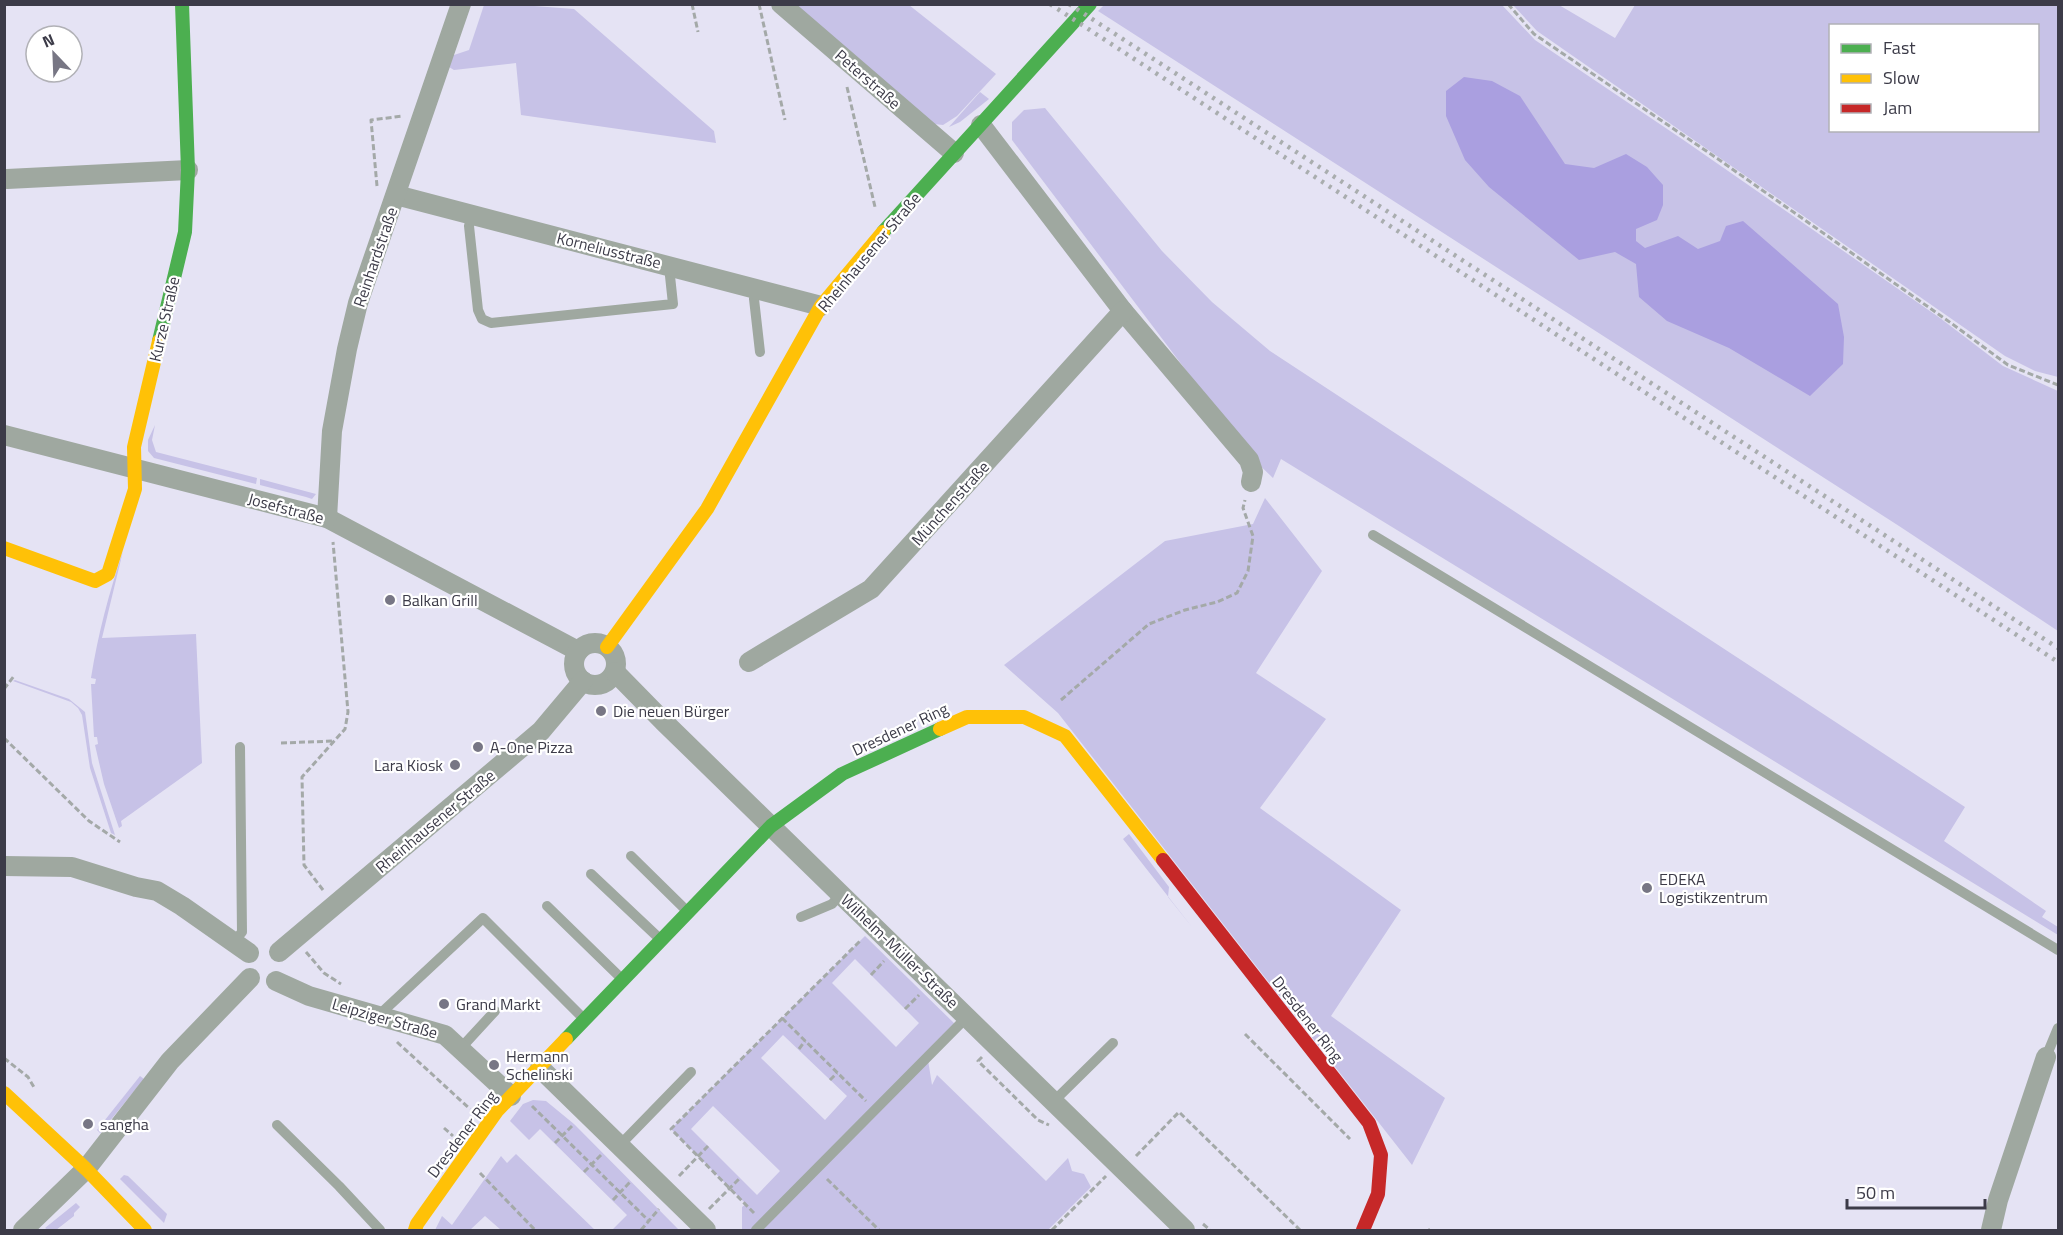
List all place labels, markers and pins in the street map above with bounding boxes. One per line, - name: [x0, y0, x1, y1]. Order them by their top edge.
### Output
- place label: Balkan Grill: [402, 588, 478, 612]
- marker: Balkan Grill: [383, 593, 397, 607]
- place label: Die neuen Bürger: [613, 699, 730, 723]
- marker: Die neuen Bürger: [594, 704, 608, 718]
- place label: A-One Pizza: [490, 735, 573, 759]
- marker: A-One Pizza: [471, 740, 485, 754]
- place label: Lara Kiosk: [374, 753, 443, 777]
- marker: Lara Kiosk: [448, 758, 462, 772]
- place label: EDEKA Logistikzentrum: [1659, 867, 1768, 909]
- marker: EDEKA Logistikzentrum: [1640, 881, 1654, 895]
- place label: Grand Markt: [456, 992, 541, 1016]
- marker: Grand Markt: [437, 997, 451, 1011]
- place label: Hermann Schelinski: [506, 1044, 573, 1086]
- marker: Hermann Schelinski: [487, 1058, 501, 1072]
- place label: sangha: [100, 1112, 149, 1136]
- marker: sangha: [81, 1117, 95, 1131]

